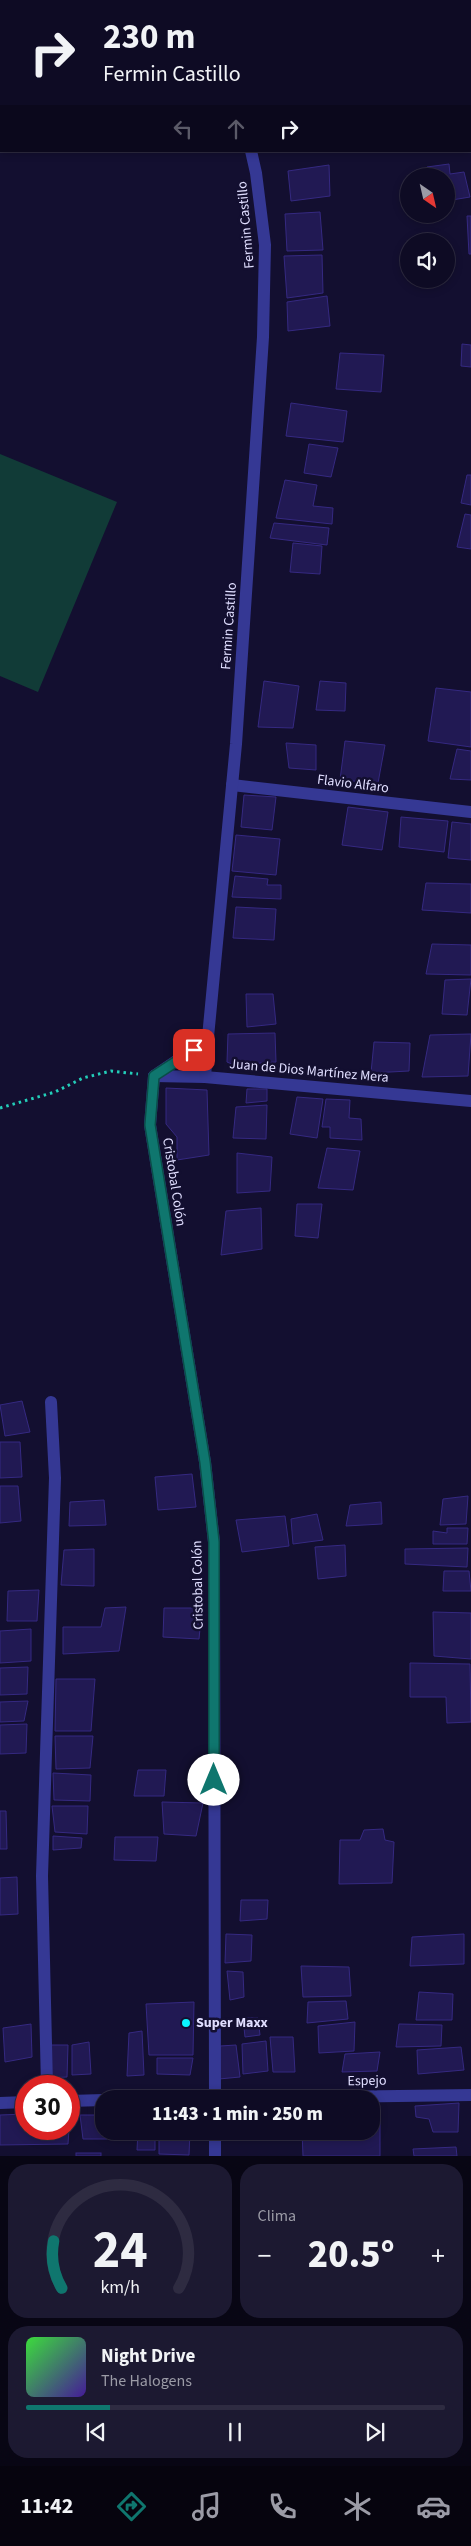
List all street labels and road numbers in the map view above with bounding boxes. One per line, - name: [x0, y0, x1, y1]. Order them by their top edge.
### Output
- street label: Fermin Castillo: [232, 181, 260, 269]
- street label: Fermin Castillo: [216, 582, 242, 670]
- street label: Flavio Alfaro: [316, 770, 390, 798]
- street label: Juan de Dios Martínez Mera: [228, 1054, 390, 1088]
- street label: Cristobal Colón: [157, 1136, 191, 1228]
- street label: Cristobal Colón: [187, 1540, 209, 1630]
- street label: Espejo: [347, 2071, 387, 2091]

